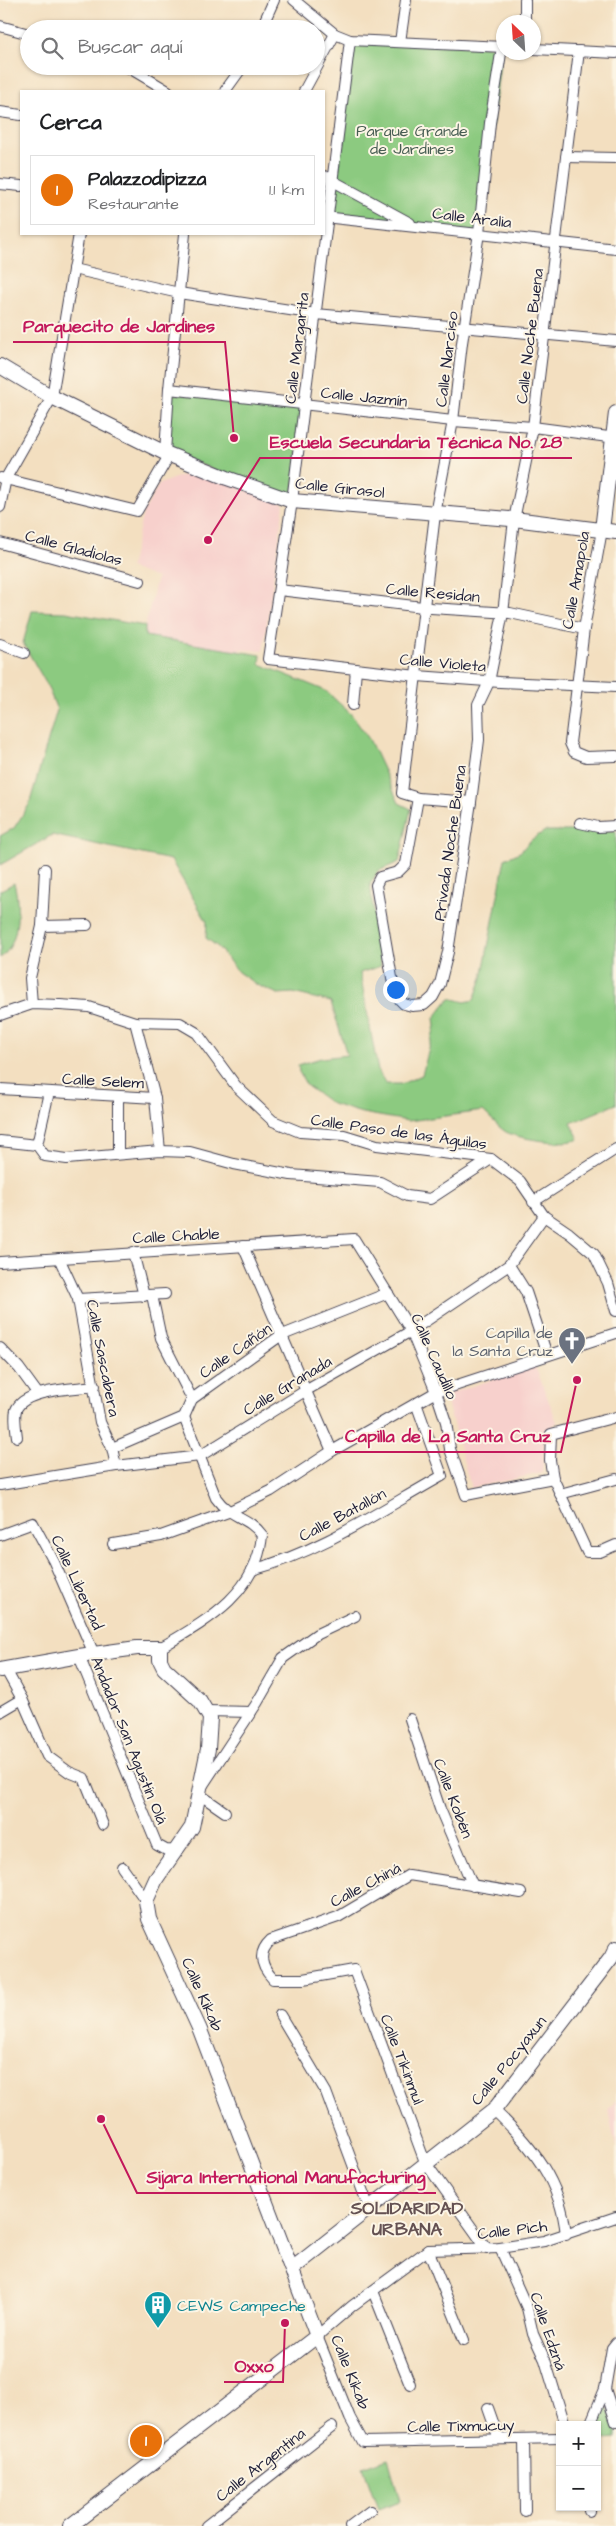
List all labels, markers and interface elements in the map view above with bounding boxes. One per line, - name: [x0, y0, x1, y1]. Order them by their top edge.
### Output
- north arrow: [496, 15, 541, 60]
- search box: [20, 20, 325, 75]
- icon: search: [38, 34, 66, 62]
- text: Buscar aquí: [78, 34, 182, 61]
- text: Cerca: [40, 108, 102, 137]
- park label: Parque Grande de Jardines: [356, 120, 468, 160]
- text: Palazzodipizza: [88, 166, 207, 193]
- text: 1: [56, 179, 58, 201]
- text: 1.1 km: [269, 179, 304, 201]
- text: Restaurante: [88, 193, 179, 215]
- street label: Calle Aralia: [431, 202, 513, 234]
- street label: Calle Noche Buena: [511, 267, 549, 405]
- street label: Calle Margarita: [279, 291, 316, 405]
- callout: Parquecito de Jardines: [13, 309, 225, 342]
- street label: Calle Narciso: [430, 310, 464, 408]
- text: Parquecito de Jardines: [23, 314, 215, 339]
- street label: Calle Jazmín: [319, 382, 408, 412]
- callout: Escuela Secundaria Técnica No. 28: [260, 425, 572, 458]
- text: Escuela Secundaria Técnica No. 28: [270, 430, 562, 455]
- street label: Calle Girasol: [294, 472, 386, 504]
- street label: Calle Gladiolas: [23, 524, 125, 571]
- street label: Calle Amapola: [557, 530, 595, 631]
- street label: Calle Residan: [385, 578, 481, 608]
- street label: Calle Violeta: [399, 648, 487, 678]
- street label: Privada Noche Buena: [428, 764, 472, 922]
- your location: [383, 977, 409, 1003]
- street label: Calle Selem: [61, 1068, 145, 1094]
- street label: Calle Paso de las Águilas: [309, 1109, 488, 1156]
- street label: Calle Chable: [132, 1223, 220, 1249]
- street label: Calle Sascabera: [81, 1298, 125, 1419]
- street label: Calle Caudillo: [405, 1310, 463, 1403]
- street label: Calle Cañón: [195, 1318, 276, 1384]
- place label: Capilla de la Santa Cruz: [452, 1322, 553, 1362]
- church icon: Capilla de la Santa Cruz: [557, 1326, 587, 1365]
- street label: Calle Granada: [239, 1351, 336, 1421]
- callout: Capilla de La Santa Cruz: [335, 1419, 561, 1452]
- text: Capilla de La Santa Cruz: [345, 1424, 552, 1449]
- street label: Calle Batallón: [295, 1483, 390, 1547]
- street label: Calle Libertad: [45, 1531, 109, 1633]
- street label: Andador San Agustín Olá: [84, 1653, 173, 1828]
- street label: Calle Kobén: [428, 1755, 478, 1841]
- street label: Calle Chiná: [326, 1857, 405, 1913]
- street label: Calle Kikab: [176, 1954, 228, 2035]
- street label: Calle Tikinmul: [375, 2011, 429, 2108]
- street label: Calle Pocyaxun: [466, 2011, 553, 2111]
- callout: Sijara International Manufacturing: [137, 2160, 436, 2193]
- text: Sijara International Manufacturing: [146, 2165, 426, 2191]
- district label: SOLIDARIDAD URBANA: [350, 2196, 464, 2242]
- street label: Calle Pich: [476, 2215, 548, 2245]
- street label: Calle Edzná: [524, 2289, 572, 2373]
- building icon: CEWS Campeche: [143, 2290, 173, 2329]
- place label: CEWS Campeche: [177, 2295, 306, 2317]
- street label: Calle Kikab: [325, 2332, 375, 2413]
- callout: Oxxo: [224, 2349, 283, 2382]
- text: Oxxo: [234, 2354, 274, 2379]
- street label: Calle Tixmucuy: [407, 2414, 515, 2439]
- map controls: [556, 2421, 601, 2511]
- button: +: [556, 2421, 601, 2466]
- pin: 1: [130, 2422, 162, 2460]
- street label: Calle Argentina: [211, 2423, 311, 2508]
- button: −: [556, 2466, 601, 2511]

